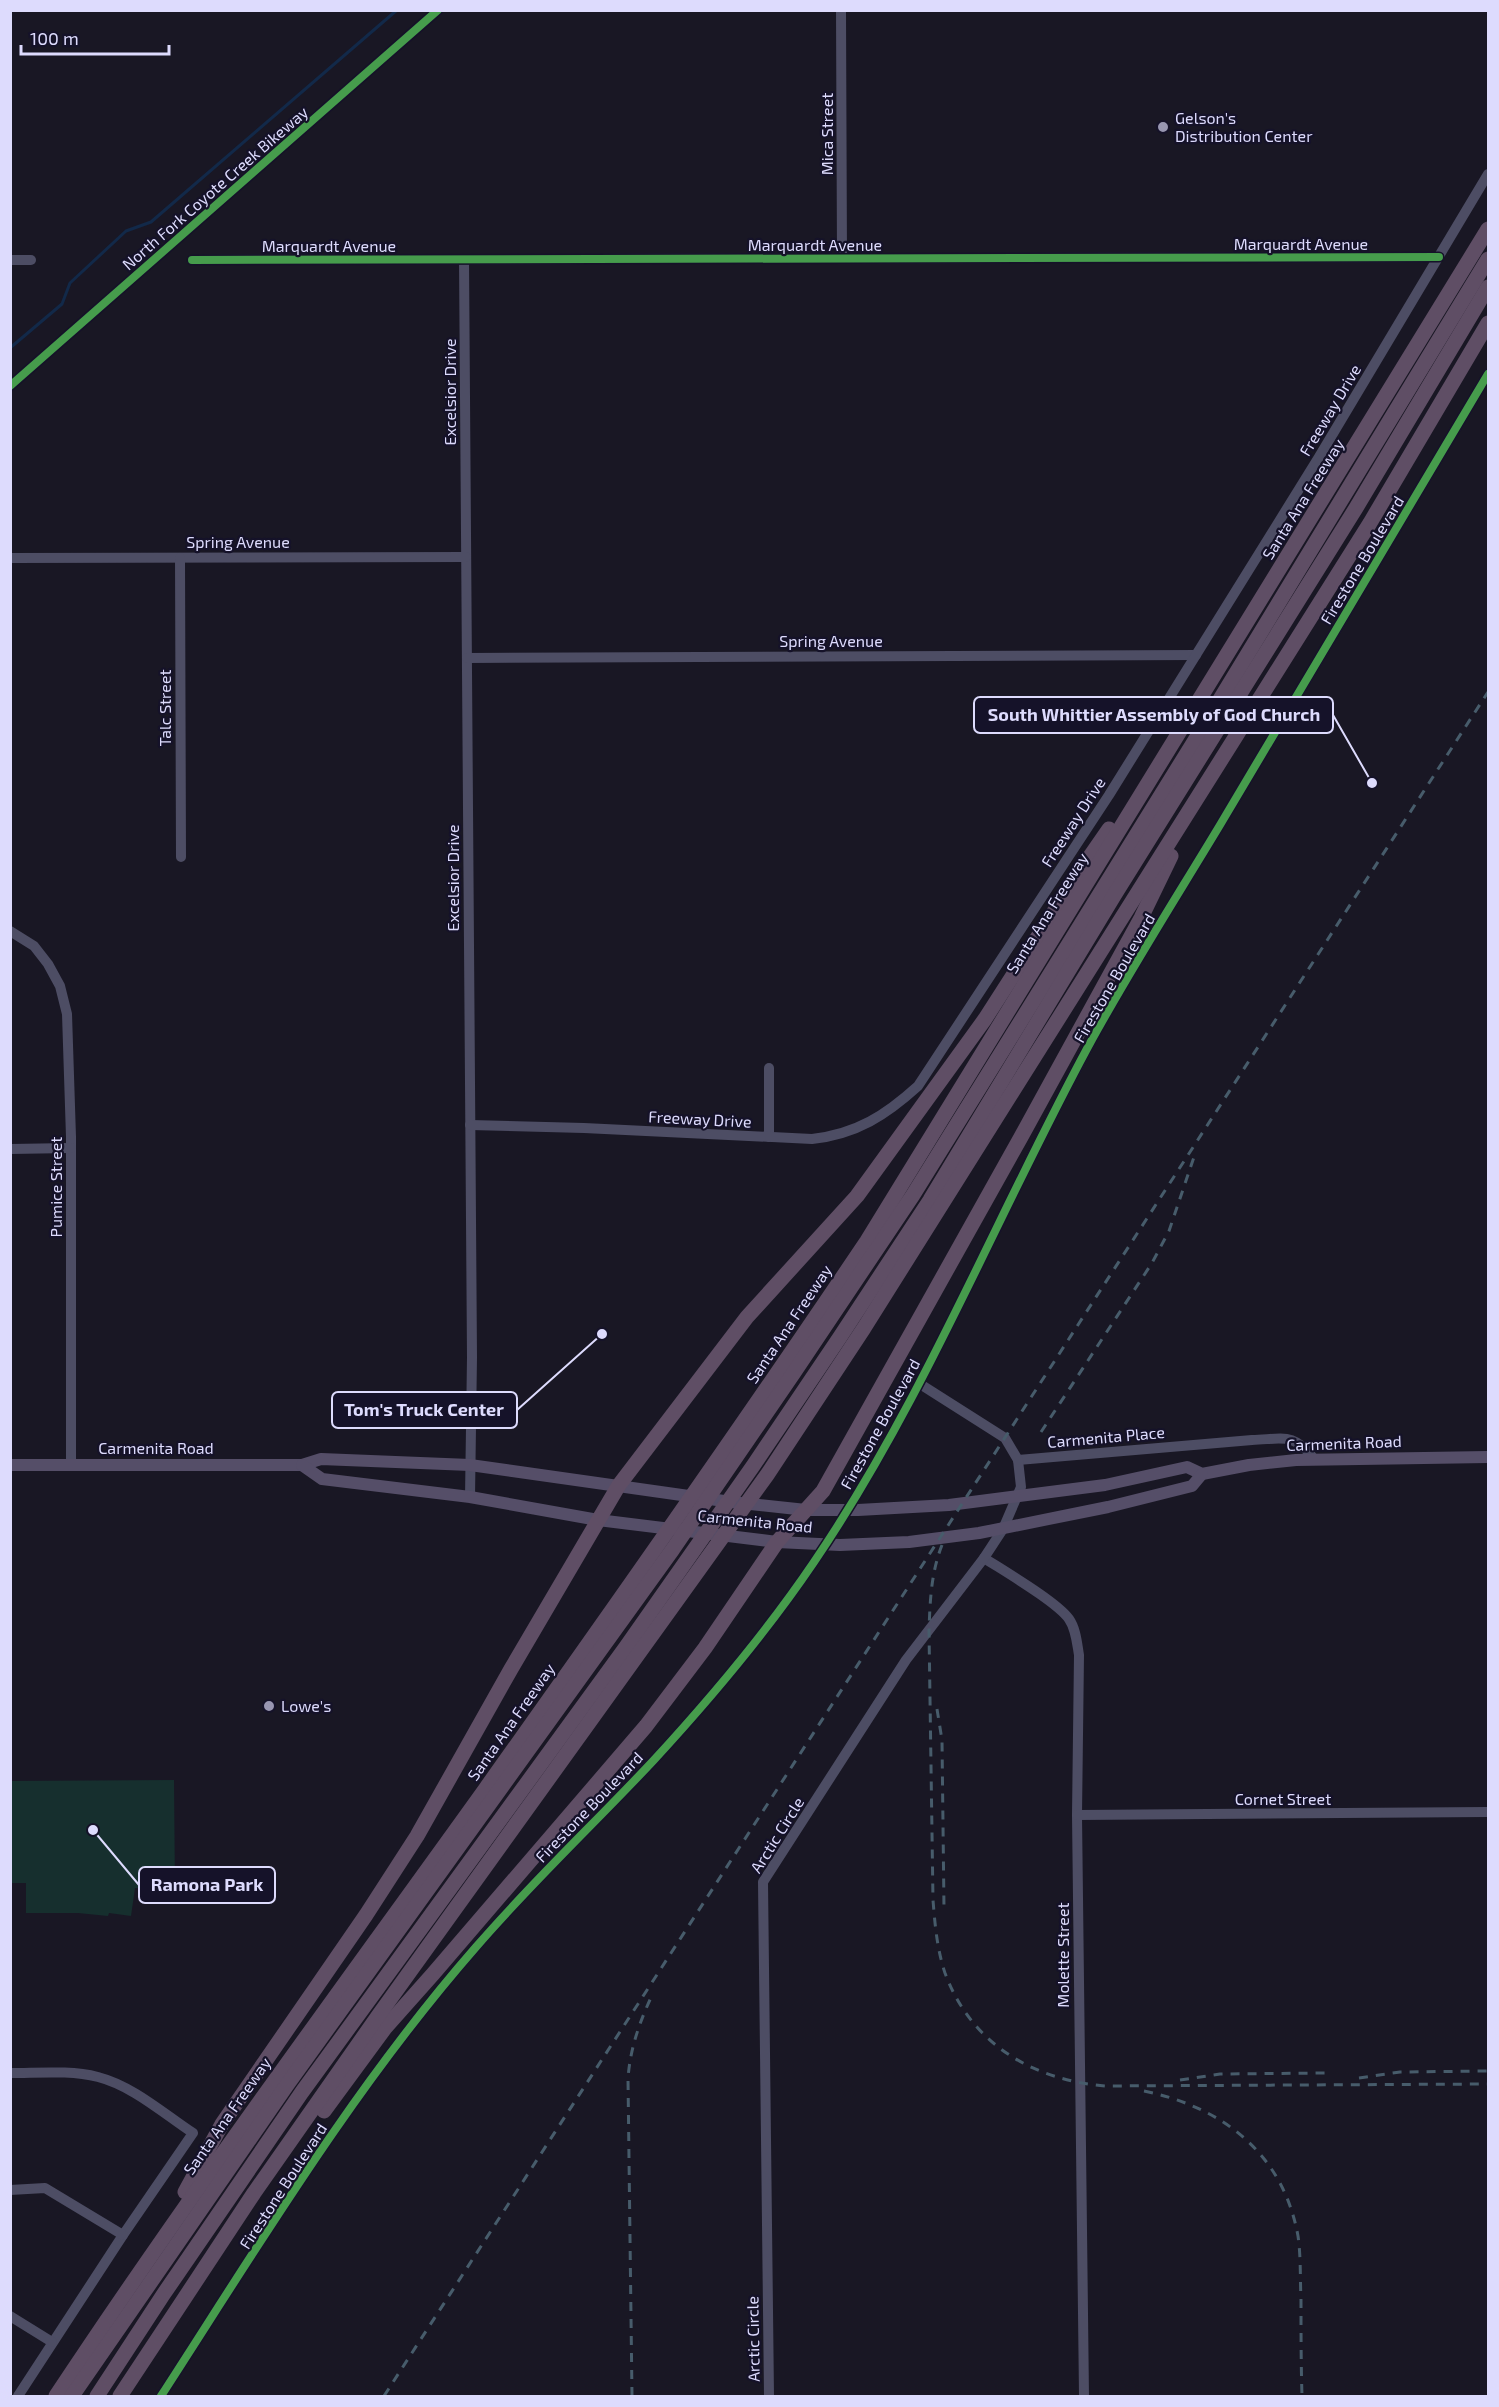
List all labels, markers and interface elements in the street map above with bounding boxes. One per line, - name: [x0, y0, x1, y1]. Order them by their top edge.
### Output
- scale bar: [21, 18, 170, 56]
- text: 100 m: [30, 27, 79, 49]
- street label: Mica Street: [817, 93, 836, 175]
- street label: North Fork Coyote Creek Bikeway: [118, 101, 312, 273]
- place label: Gelson's Distribution Center: [1175, 108, 1313, 145]
- marker: Gelson's Distribution Center: [1156, 120, 1170, 134]
- street label: Marquardt Avenue: [1234, 234, 1368, 253]
- street label: Marquardt Avenue: [748, 235, 882, 254]
- street label: Marquardt Avenue: [262, 236, 396, 255]
- street label: Excelsior Drive: [440, 338, 459, 446]
- street label: Freeway Drive: [1295, 361, 1364, 459]
- street label: Santa Ana Freeway: [1258, 434, 1348, 563]
- street label: Firestone Boulevard: [1316, 492, 1407, 627]
- street label: Spring Avenue: [186, 532, 290, 551]
- street label: Spring Avenue: [779, 631, 883, 650]
- street label: Talc Street: [155, 669, 174, 747]
- callout: South Whittier Assembly of God Church: [974, 697, 1333, 733]
- text: South Whittier Assembly of God Church: [988, 703, 1320, 725]
- street label: Freeway Drive: [1036, 773, 1109, 870]
- street label: Excelsior Drive: [443, 824, 462, 932]
- street label: Santa Ana Freeway: [1002, 848, 1092, 977]
- street label: Firestone Boulevard: [1069, 910, 1158, 1046]
- street label: Freeway Drive: [648, 1106, 752, 1131]
- street label: Pumice Street: [46, 1137, 65, 1237]
- street label: Santa Ana Freeway: [742, 1260, 836, 1387]
- street label: Firestone Boulevard: [836, 1355, 923, 1492]
- callout: Tom's Truck Center: [332, 1392, 517, 1428]
- text: Tom's Truck Center: [344, 1398, 504, 1420]
- street label: Carmenita Place: [1046, 1422, 1166, 1451]
- street label: Carmenita Road: [1286, 1431, 1402, 1454]
- street label: Carmenita Road: [98, 1438, 214, 1457]
- street label: Carmenita Road: [697, 1505, 813, 1536]
- street label: Santa Ana Freeway: [463, 1659, 558, 1784]
- place label: Lowe's: [281, 1696, 331, 1715]
- marker: Lowe's: [262, 1699, 276, 1713]
- street label: Firestone Boulevard: [531, 1747, 646, 1866]
- street label: Cornet Street: [1235, 1789, 1331, 1808]
- street label: Arctic Circle: [746, 1793, 807, 1876]
- callout: Ramona Park: [139, 1867, 275, 1903]
- text: Ramona Park: [151, 1873, 263, 1895]
- street label: Molette Street: [1053, 1902, 1072, 2008]
- street label: Santa Ana Freeway: [179, 2053, 274, 2178]
- street label: Firestone Boulevard: [235, 2119, 330, 2252]
- street label: Arctic Circle: [742, 2296, 763, 2382]

